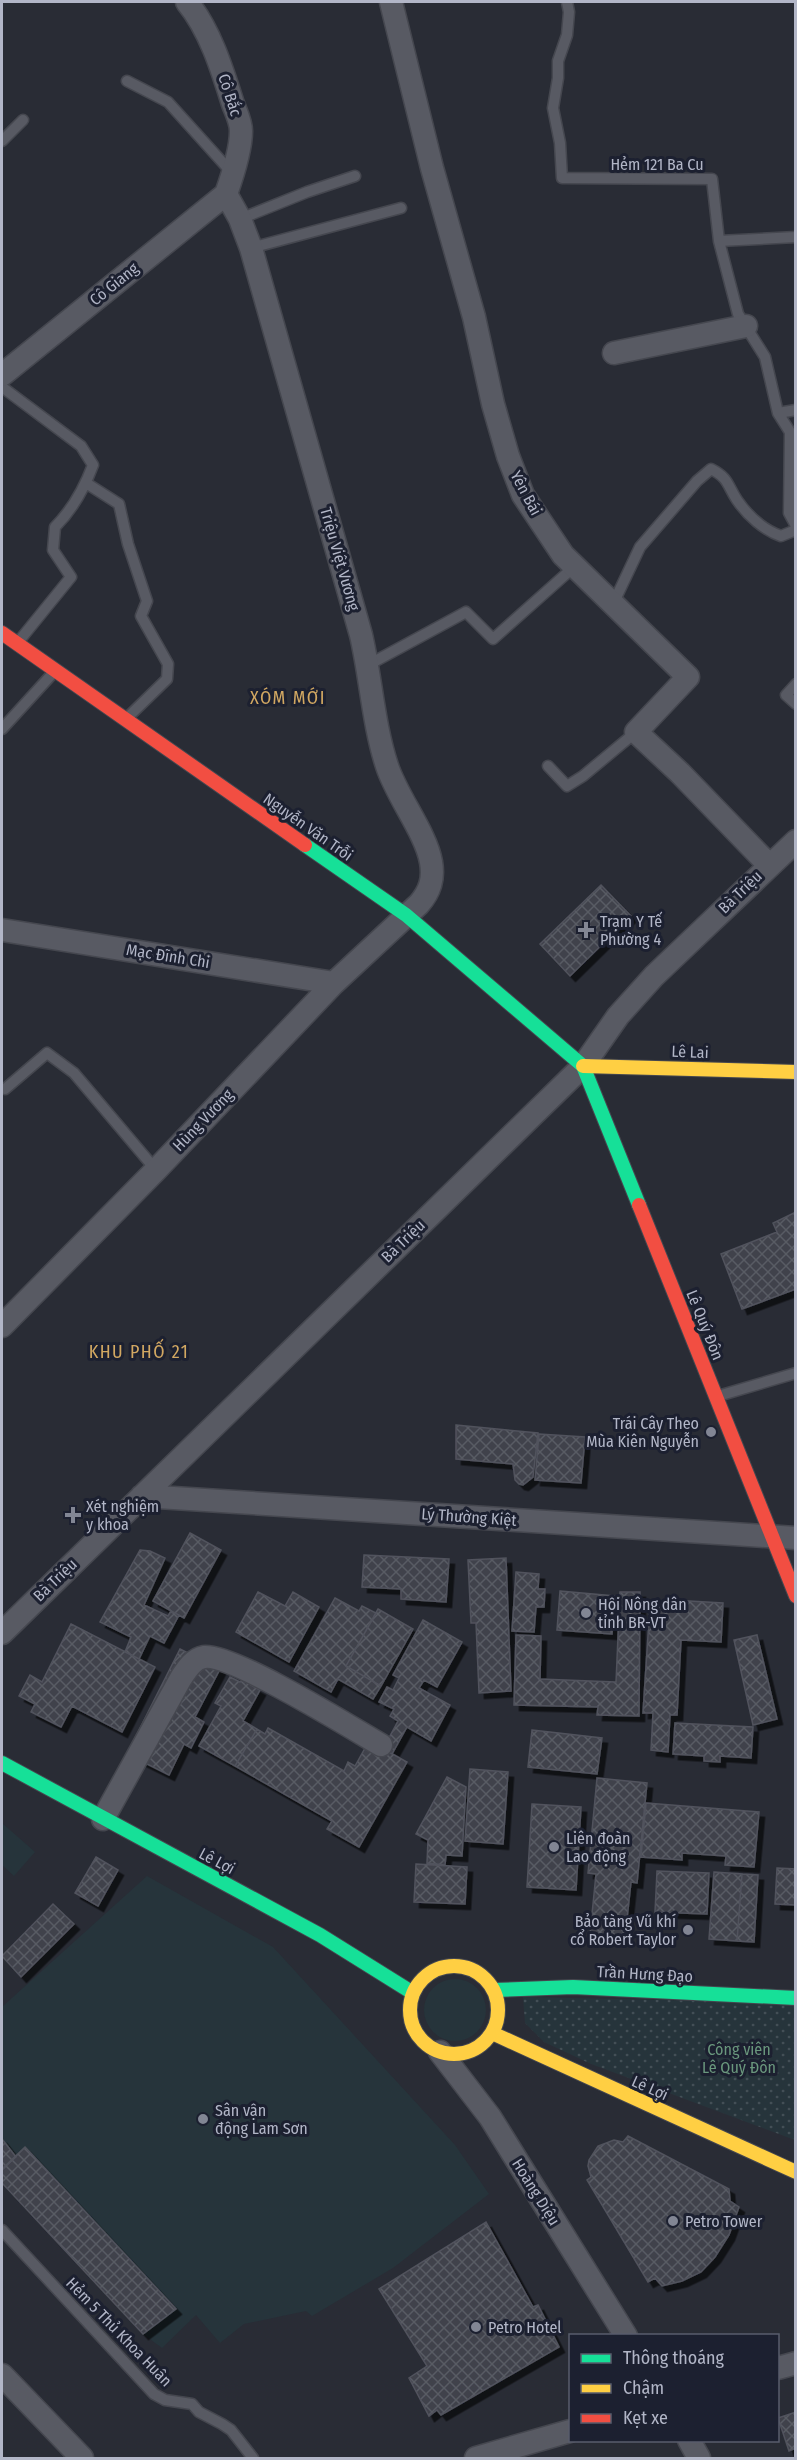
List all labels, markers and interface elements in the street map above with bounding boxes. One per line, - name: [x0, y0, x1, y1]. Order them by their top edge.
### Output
- street label: Cô Bắc: [214, 71, 247, 119]
- street label: Hẻm 121 Ba Cu: [610, 155, 704, 174]
- street label: Cô Giang: [86, 258, 142, 309]
- street label: Yên Bái: [506, 467, 546, 519]
- street label: Triệu Việt Vương: [316, 505, 364, 613]
- district label: XÓM MỚI: [250, 687, 326, 709]
- street label: Nguyễn Văn Trỗi: [260, 789, 356, 865]
- street label: Bà Triệu: [714, 867, 766, 917]
- place label: Trạm Y Tế Phường 4: [600, 911, 662, 949]
- marker: Trạm Y Tế Phường 4: [577, 921, 595, 939]
- street label: Mạc Đĩnh Chi: [125, 940, 211, 972]
- street label: Lê Lai: [671, 1042, 709, 1062]
- street label: Hùng Vương: [169, 1085, 238, 1155]
- street label: Bà Triệu: [377, 1216, 429, 1266]
- street label: Lê Quý Đôn: [682, 1287, 728, 1363]
- district label: KHU PHỐ 21: [89, 1338, 189, 1363]
- place label: Trái Cây Theo Mùa Kiên Nguyễn: [586, 1414, 699, 1451]
- marker: Trái Cây Theo Mùa Kiên Nguyễn: [704, 1425, 718, 1439]
- place label: Xét nghiệm y khoa: [86, 1497, 159, 1534]
- street label: Lý Thường Kiệt: [421, 1504, 518, 1530]
- marker: Xét nghiệm y khoa: [64, 1506, 82, 1524]
- street label: Bà Triệu: [29, 1555, 81, 1605]
- place label: Hội Nông dân tỉnh BR-VT: [598, 1595, 687, 1632]
- marker: Hội Nông dân tỉnh BR-VT: [579, 1606, 593, 1620]
- place label: Liên đoàn Lao động: [566, 1829, 630, 1866]
- marker: Liên đoàn Lao động: [547, 1840, 561, 1854]
- street label: Lê Lợi: [196, 1844, 238, 1878]
- place label: Bảo tàng Vũ khí cổ Robert Taylor: [570, 1912, 676, 1949]
- marker: Bảo tàng Vũ khí cổ Robert Taylor: [681, 1923, 695, 1937]
- street label: Trần Hưng Đạo: [597, 1961, 693, 1986]
- park label: Công viên Lê Quý Đôn: [702, 2040, 776, 2077]
- street label: Lê Lợi: [629, 2072, 671, 2104]
- place label: Sân vận động Lam Sơn: [215, 2101, 308, 2138]
- marker: Sân vận động Lam Sơn: [196, 2112, 210, 2126]
- street label: Hoàng Diệu: [508, 2155, 564, 2229]
- place label: Petro Tower: [685, 2212, 763, 2231]
- marker: Petro Tower: [666, 2214, 680, 2228]
- street label: Hẻm 5 Thủ Khoa Huân: [62, 2274, 176, 2390]
- place label: Petro Hotel: [488, 2318, 562, 2337]
- marker: Petro Hotel: [469, 2320, 483, 2334]
- legend: [569, 2334, 779, 2442]
- text: Thông thoáng: [623, 2347, 724, 2369]
- text: Chậm: [623, 2377, 664, 2399]
- text: Kẹt xe: [623, 2407, 668, 2429]

